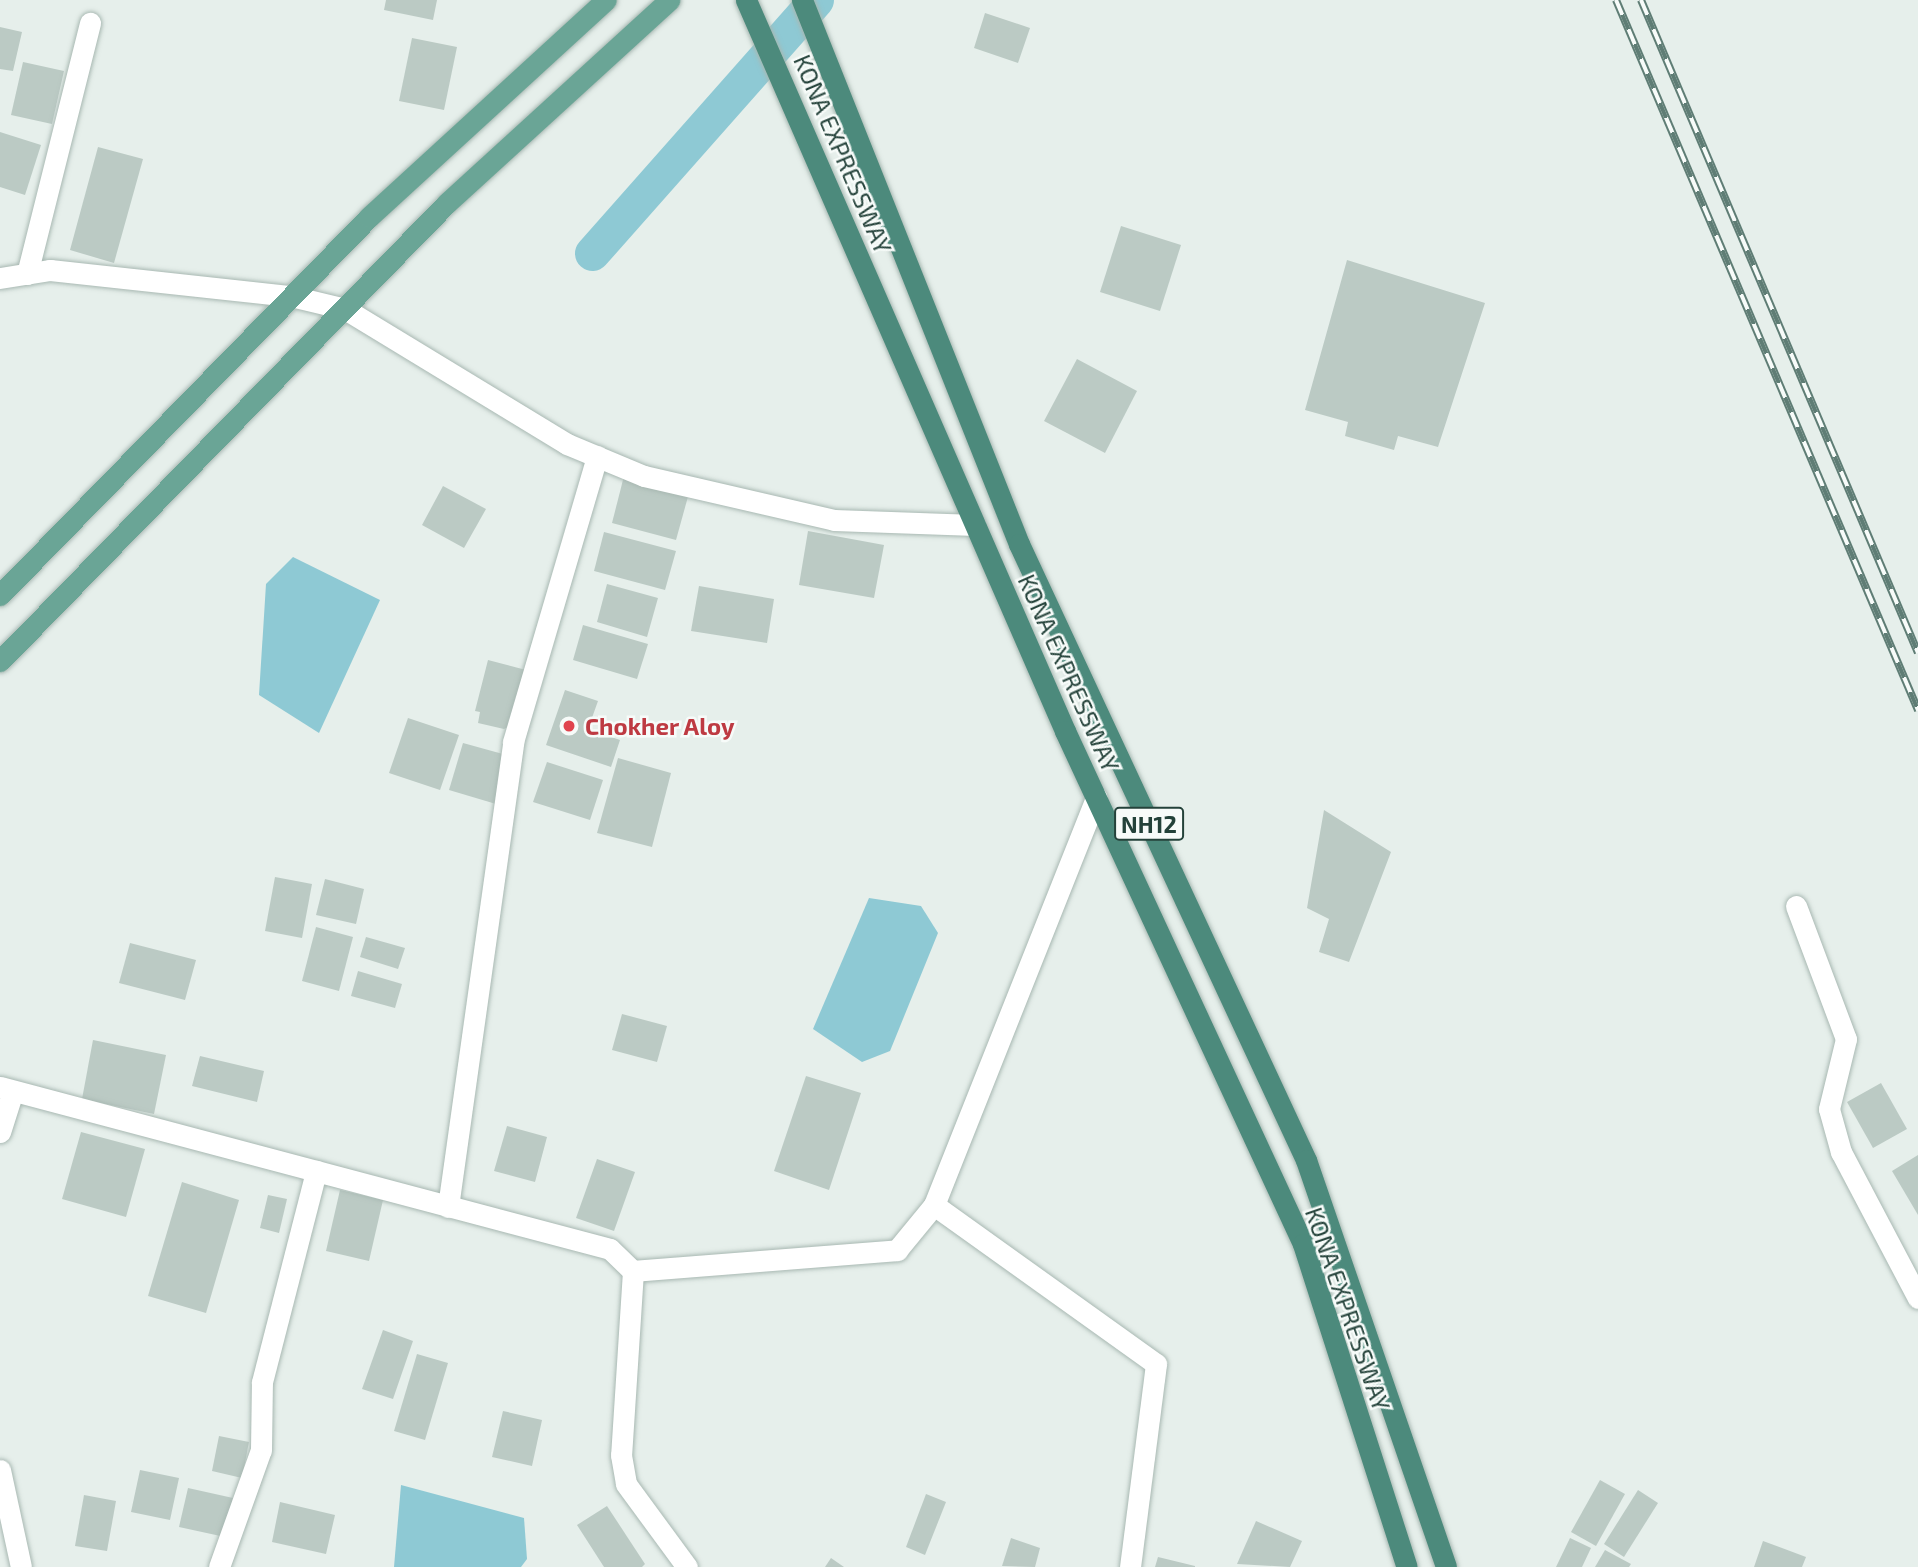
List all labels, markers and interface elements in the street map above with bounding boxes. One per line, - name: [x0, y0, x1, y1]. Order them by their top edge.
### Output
- street label: KONA EXPRESSWAY: [788, 50, 898, 258]
- street label: KONA EXPRESSWAY: [1012, 569, 1126, 777]
- place label: Chokher Aloy: [585, 712, 736, 740]
- marker: Chokher Aloy: [559, 716, 579, 736]
- road number: NH12: [1114, 804, 1184, 844]
- street label: KONA EXPRESSWAY: [1300, 1203, 1396, 1415]

